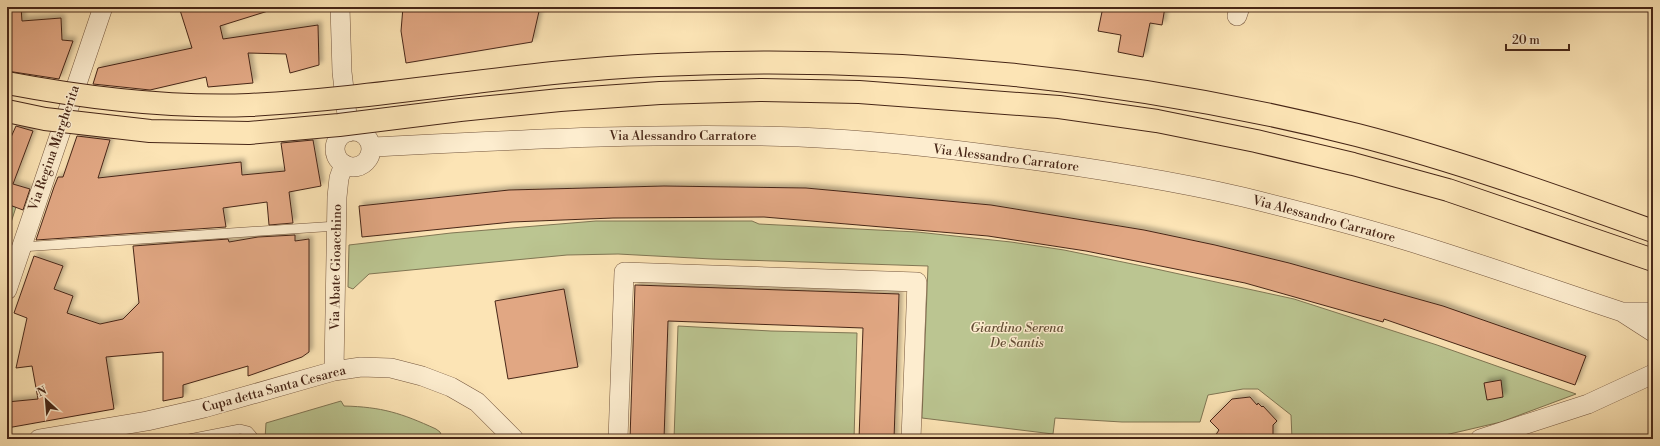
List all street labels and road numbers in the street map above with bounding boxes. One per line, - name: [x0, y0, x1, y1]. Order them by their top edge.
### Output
- street label: Via Regina Margherita: [25, 83, 83, 214]
- street label: Via Alessandro Carratore: [608, 128, 757, 144]
- street label: Via Alessandro Carratore: [931, 141, 1081, 175]
- street label: Via Alessandro Carratore: [1250, 192, 1398, 246]
- street label: Via Abate Gioacchino: [327, 204, 345, 331]
- street label: Cupa detta Santa Cesarea: [200, 362, 348, 416]

